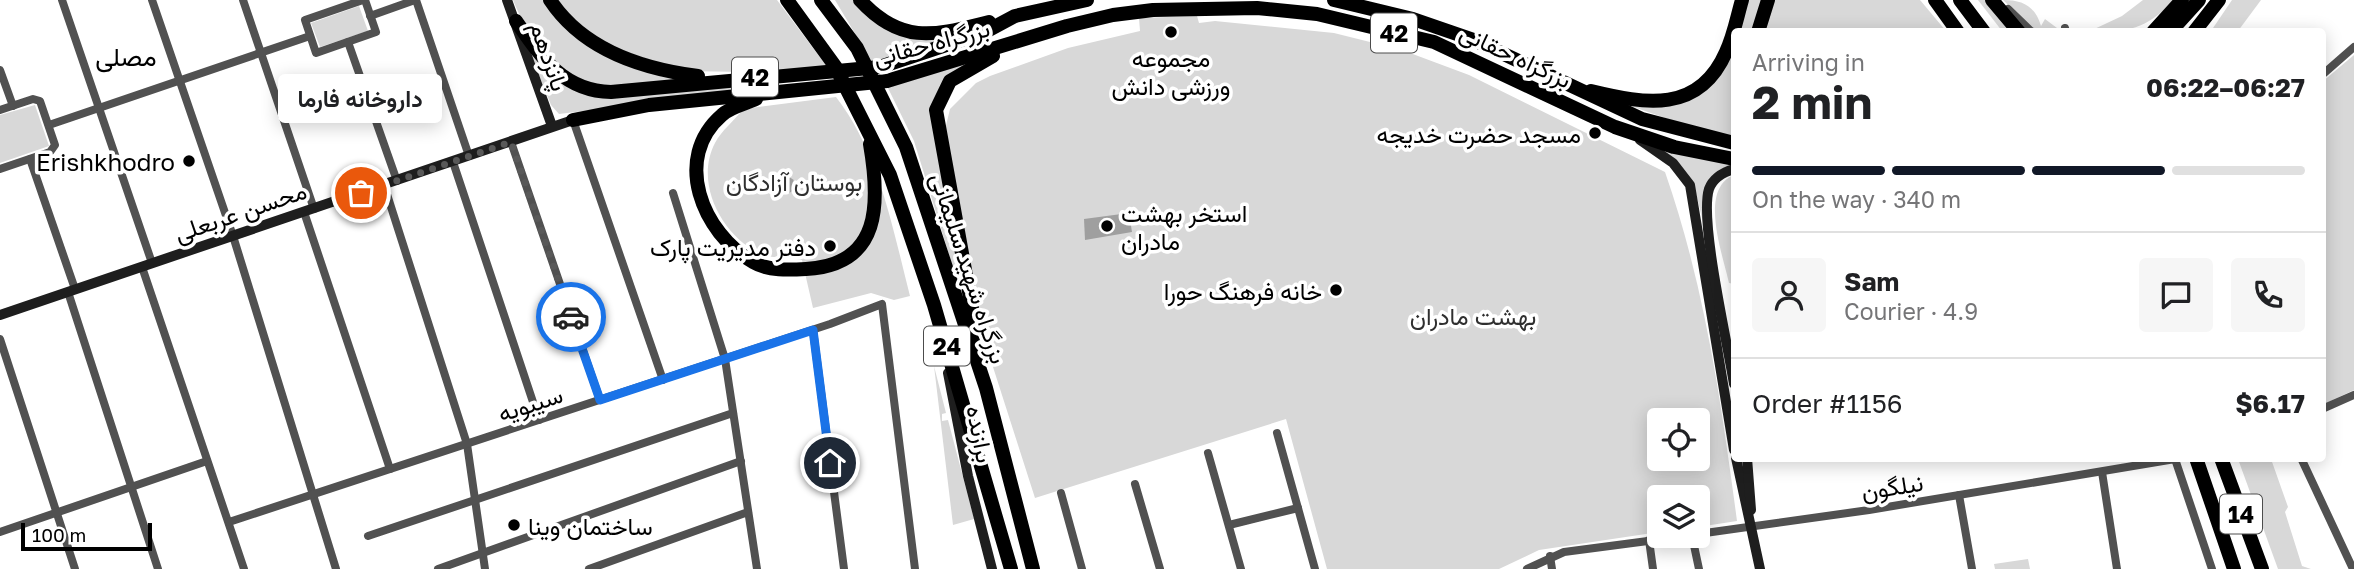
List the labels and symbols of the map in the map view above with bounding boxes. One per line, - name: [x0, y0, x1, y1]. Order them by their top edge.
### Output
- street label: بزرگراه حقانی: [869, 13, 993, 73]
- road number: 42: [1371, 14, 1417, 52]
- street label: بزرگراه حقانی: [1455, 17, 1576, 95]
- street label: پانزدهم: [522, 18, 575, 95]
- marker: مجموعه ورزشی دانش: [1163, 24, 1179, 40]
- district label: مصلی: [95, 41, 157, 73]
- place label: مجموعه ورزشی دانش: [1112, 43, 1230, 102]
- road number: 42: [732, 58, 778, 96]
- callout: داروخانه فارما: [279, 74, 443, 123]
- place label: مسجد حضرت خدیجه: [1377, 119, 1581, 150]
- marker: مسجد حضرت خدیجه: [1587, 125, 1603, 141]
- place label: Erishkhodro: [36, 147, 175, 176]
- marker: Erishkhodro: [181, 153, 197, 169]
- pin: [331, 163, 391, 223]
- park label: بوستان آزادگان: [726, 167, 862, 198]
- street label: بزرگراه شهید سلیمانی: [924, 169, 1015, 368]
- street label: محسن عربعلی: [170, 175, 311, 249]
- place label: استخر بهشت مادران: [1121, 198, 1247, 257]
- marker: استخر بهشت مادران: [1099, 218, 1115, 234]
- place label: دفتر مدیریت پارک: [650, 232, 816, 264]
- marker: دفتر مدیریت پارک: [822, 238, 838, 254]
- place label: خانه فرهنگ حورا: [1164, 276, 1322, 307]
- courier: [536, 282, 606, 352]
- marker: خانه فرهنگ حورا: [1328, 282, 1344, 298]
- park label: بهشت مادران: [1410, 301, 1536, 332]
- road number: 24: [924, 326, 970, 366]
- street label: سیبویه: [494, 379, 567, 429]
- street label: برازنده: [959, 403, 1001, 465]
- pin: [800, 433, 860, 493]
- street label: نیلگون: [1859, 467, 1925, 507]
- road number: 14: [2220, 494, 2262, 534]
- place label: ساختمان وینا: [528, 511, 653, 542]
- marker: ساختمان وینا: [506, 517, 522, 533]
- scale bar: [21, 520, 152, 552]

